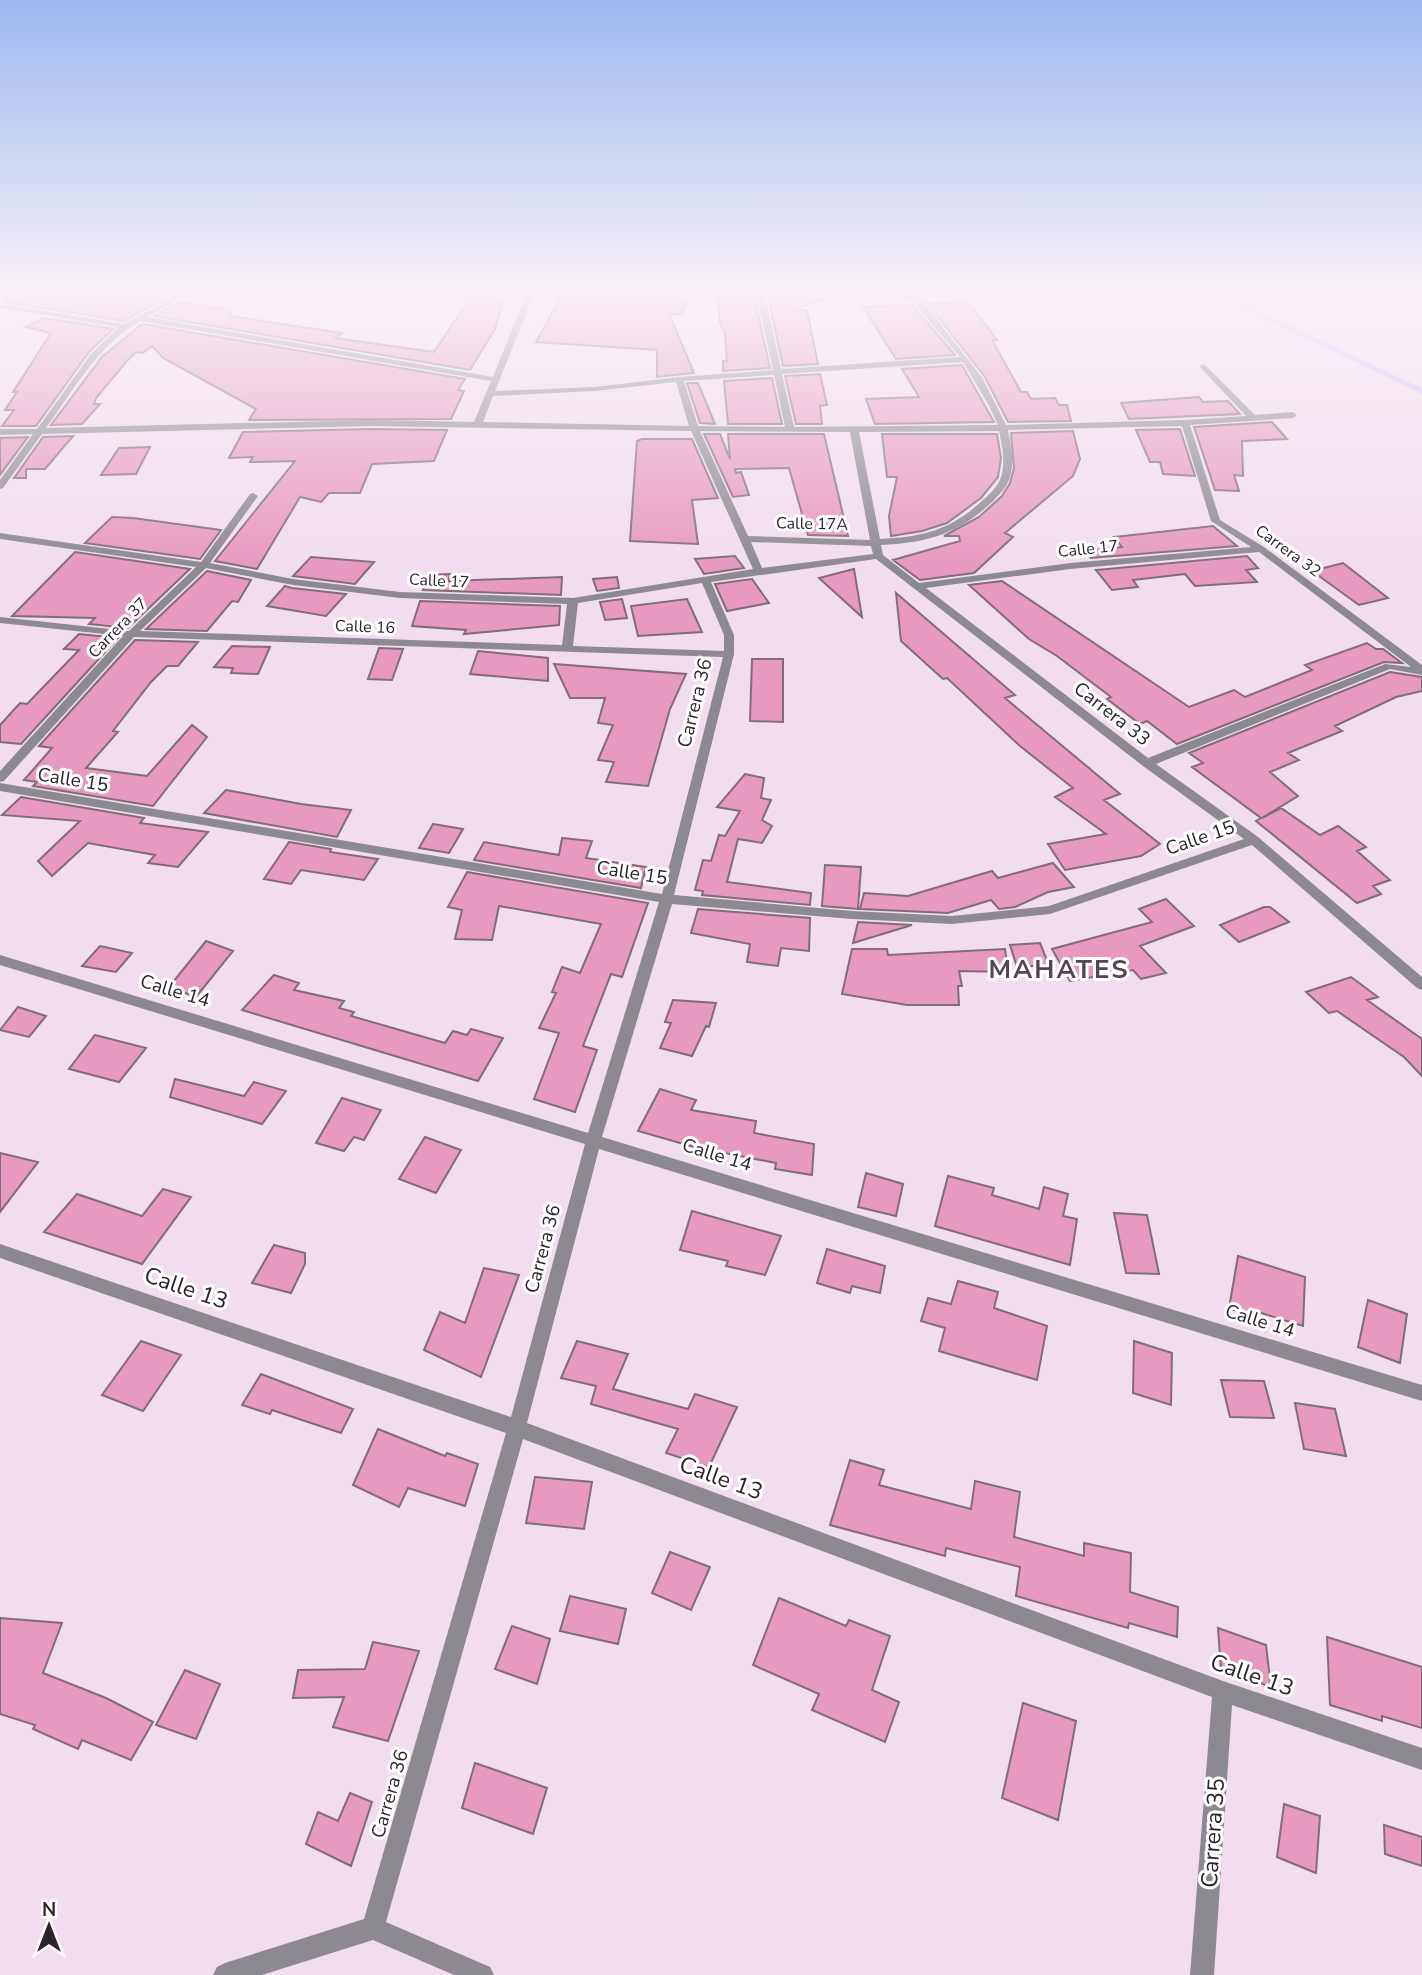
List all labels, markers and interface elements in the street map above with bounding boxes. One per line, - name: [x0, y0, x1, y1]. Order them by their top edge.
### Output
- street label: Calle 17A: [776, 512, 848, 536]
- street label: Carrera 32: [1251, 520, 1325, 582]
- street label: Calle 17: [1057, 535, 1119, 563]
- street label: Calle 17: [408, 568, 470, 594]
- street label: Carrera 37: [84, 593, 152, 663]
- street label: Calle 16: [335, 615, 395, 639]
- street label: Carrera 36: [671, 656, 719, 750]
- street label: Carrera 33: [1068, 676, 1156, 752]
- street label: Calle 15: [36, 762, 110, 798]
- street label: Calle 15: [1162, 814, 1238, 862]
- street label: Calle 15: [595, 855, 669, 891]
- district label: MAHATES: [988, 952, 1130, 987]
- street label: Calle 14: [137, 968, 213, 1014]
- street label: Calle 14: [679, 1132, 755, 1178]
- street label: Carrera 36: [519, 1202, 567, 1296]
- street label: Calle 13: [140, 1259, 232, 1317]
- street label: Calle 14: [1222, 1298, 1298, 1344]
- street label: Calle 13: [675, 1449, 767, 1507]
- street label: Calle 13: [1206, 1646, 1298, 1704]
- street label: Carrera 36: [365, 1747, 415, 1841]
- street label: Carrera 35: [1194, 1777, 1232, 1889]
- north arrow: [14, 1891, 84, 1961]
- text: N: [42, 1897, 56, 1923]

